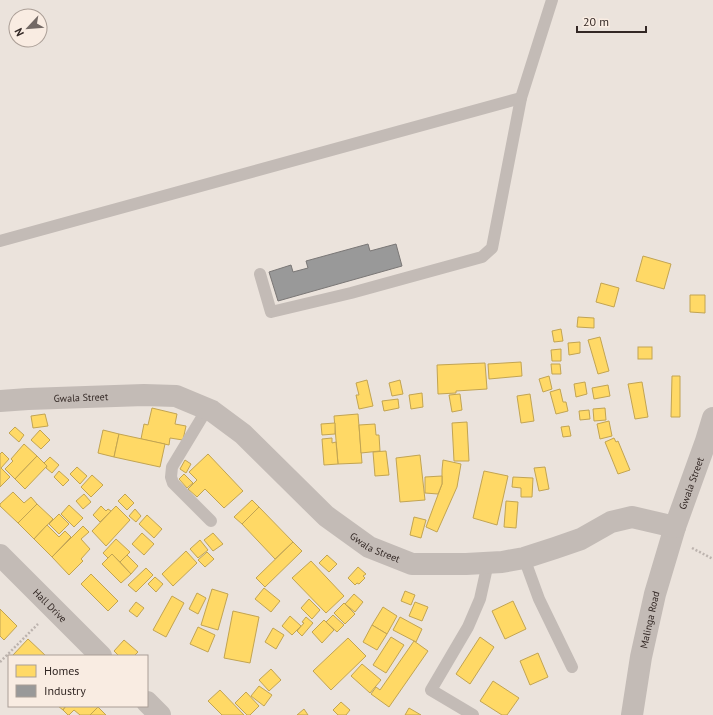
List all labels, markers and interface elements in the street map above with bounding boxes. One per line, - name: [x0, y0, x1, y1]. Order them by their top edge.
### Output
- north arrow: [8, 8, 48, 48]
- scale bar: [577, 8, 646, 34]
- text: 20 m: [583, 14, 609, 29]
- text: N: [11, 26, 27, 39]
- street label: Gwala Street: [53, 390, 109, 405]
- street label: Gwala Street: [675, 455, 706, 511]
- street label: Gwala Street: [348, 529, 403, 565]
- street label: Hall Drive: [31, 586, 70, 625]
- street label: Malinga Road: [637, 589, 662, 649]
- legend: [8, 655, 148, 707]
- text: Homes: [44, 663, 79, 678]
- text: Industry: [44, 683, 86, 698]

